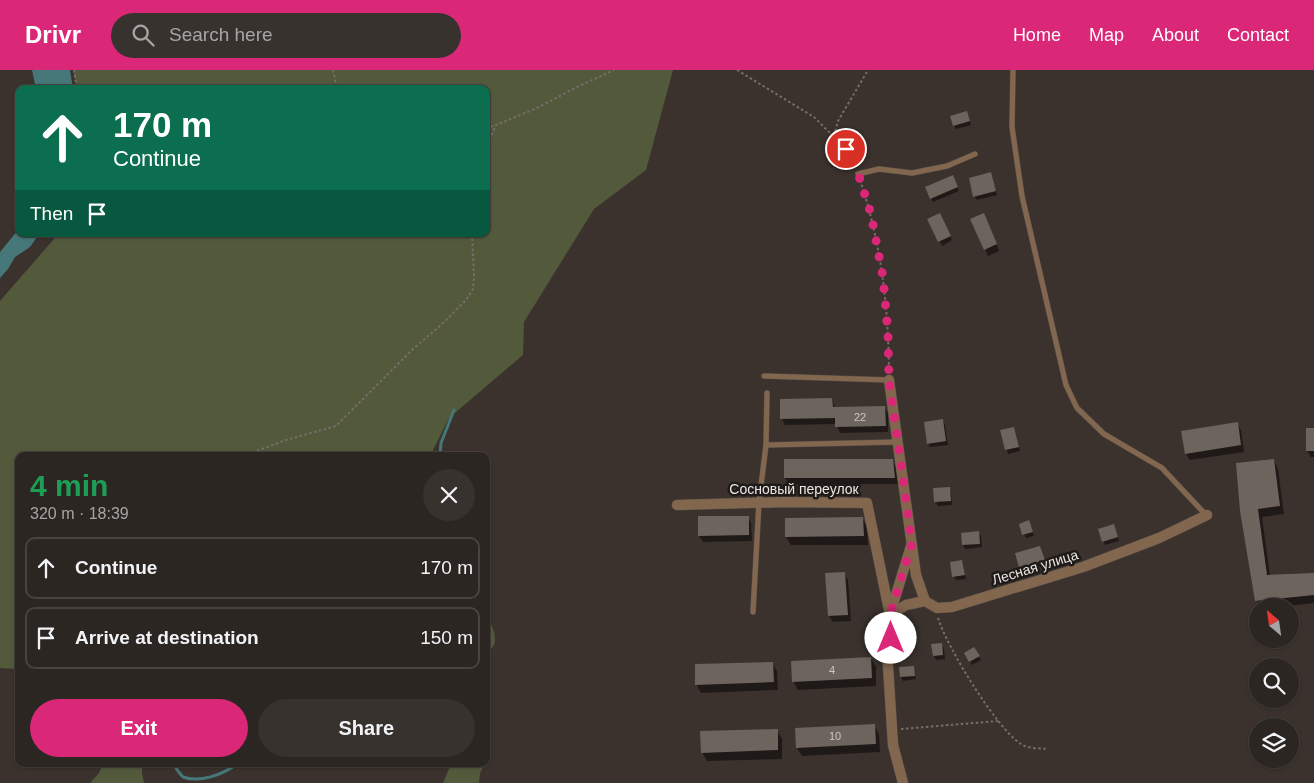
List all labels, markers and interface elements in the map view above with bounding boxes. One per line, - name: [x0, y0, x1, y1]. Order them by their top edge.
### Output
- search box: [111, 13, 461, 58]
- text: Drivr: [25, 21, 81, 48]
- icon: search: [129, 21, 157, 49]
- text: Search here: [169, 24, 273, 45]
- text: Home: [1013, 25, 1061, 45]
- text: Map: [1089, 25, 1124, 45]
- text: About: [1152, 25, 1199, 45]
- text: Contact: [1227, 25, 1289, 45]
- icon: ahead: [30, 105, 95, 170]
- text: 170 m: [113, 105, 212, 144]
- pin: [825, 128, 867, 170]
- icon: arrive: [832, 135, 860, 163]
- text: Continue: [113, 146, 201, 171]
- icon: arrive: [83, 200, 111, 228]
- text: Then: [30, 203, 73, 224]
- house number: 22: [854, 411, 866, 423]
- text: 4 min: [30, 469, 108, 502]
- button: close: [423, 469, 475, 521]
- street label: Сосновый переулок: [729, 481, 860, 497]
- text: 320 m · 18:39: [30, 505, 129, 522]
- street label: Лесная улица: [990, 546, 1080, 588]
- icon: ahead: [32, 554, 60, 582]
- text: Continue: [75, 557, 157, 578]
- text: 170 m: [420, 557, 473, 578]
- north arrow: [1249, 598, 1299, 648]
- map controls: [1249, 598, 1299, 768]
- position arrow: [864, 611, 916, 663]
- icon: arrive: [32, 624, 60, 652]
- text: Arrive at destination: [75, 627, 259, 648]
- text: 150 m: [420, 627, 473, 648]
- button: search: [1249, 658, 1299, 708]
- house number: 4: [829, 664, 835, 676]
- button: Exit: [30, 699, 248, 757]
- button: Share: [258, 699, 475, 757]
- button: layers: [1249, 718, 1299, 768]
- house number: 10: [829, 730, 841, 742]

